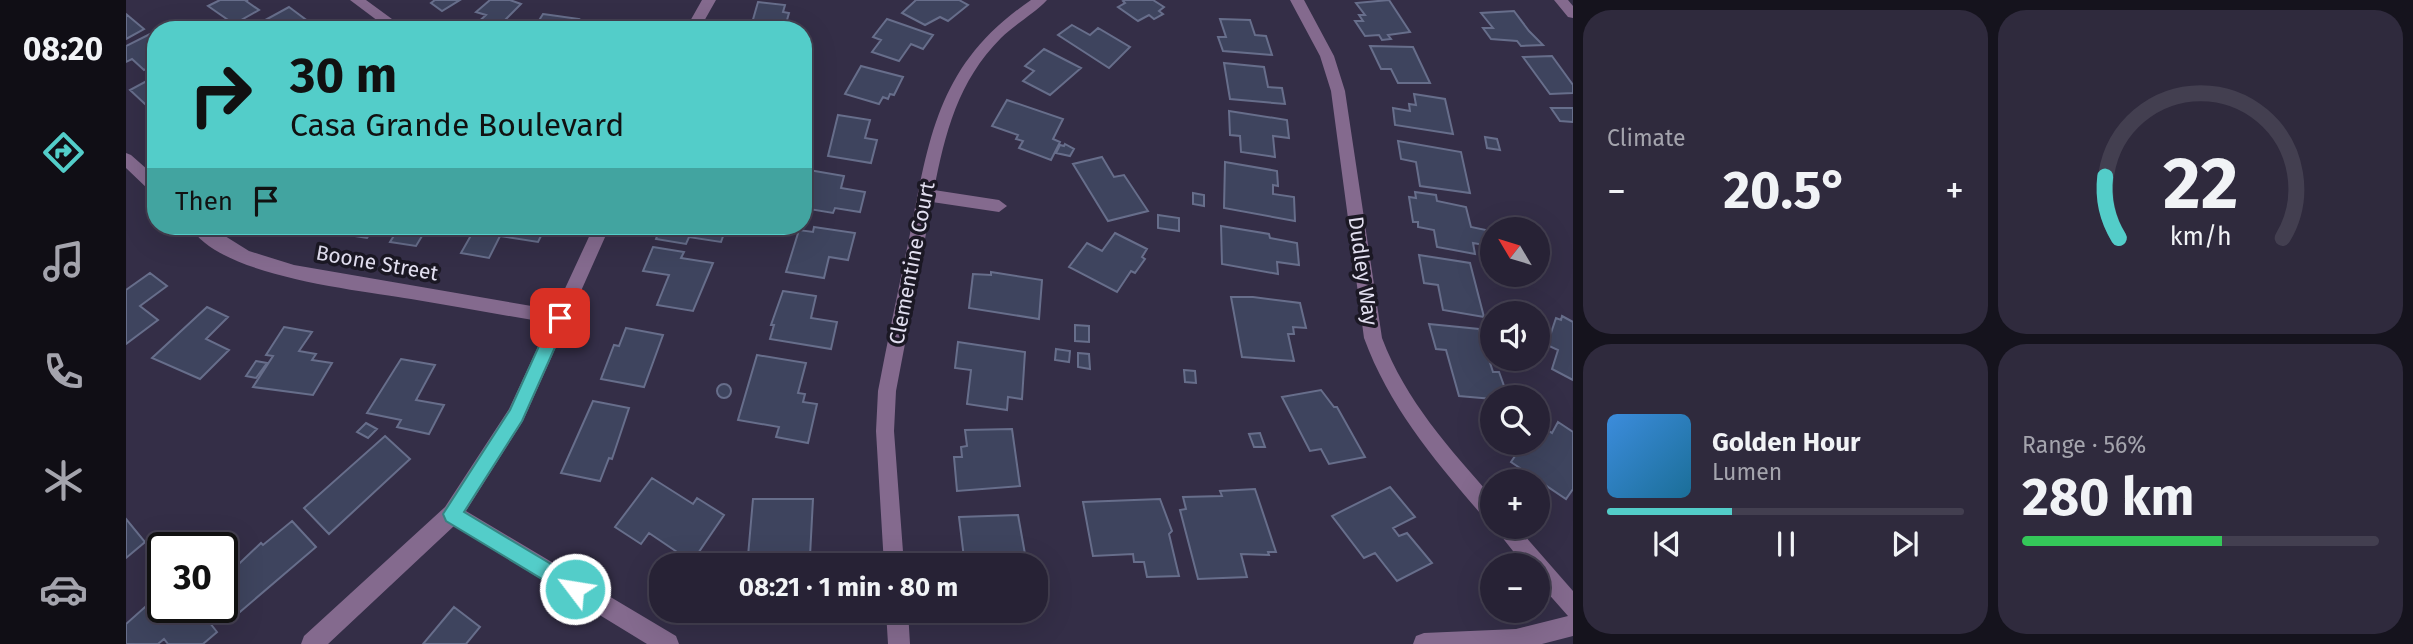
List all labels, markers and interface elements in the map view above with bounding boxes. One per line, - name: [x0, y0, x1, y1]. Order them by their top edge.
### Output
- text: 08:20: [23, 30, 103, 68]
- text: 30 m: [290, 46, 397, 105]
- icon: right: [175, 49, 266, 140]
- text: Casa Grande Boulevard: [290, 106, 624, 144]
- text: Climate: [1607, 124, 1686, 152]
- icon: directions: [39, 128, 88, 177]
- text: 22: [2163, 140, 2238, 227]
- text: 20.5°: [1723, 159, 1848, 222]
- text: −: [1607, 168, 1626, 214]
- text: +: [1945, 168, 1964, 214]
- street label: Clementine Court: [883, 179, 941, 347]
- icon: arrive: [247, 182, 285, 220]
- text: Then: [175, 186, 233, 217]
- street label: Dudley Way: [1342, 215, 1384, 328]
- north arrow: [1480, 217, 1550, 287]
- map controls: [1480, 217, 1550, 623]
- text: km/h: [2170, 222, 2231, 252]
- icon: music: [39, 237, 88, 286]
- street label: Boone Street: [314, 239, 441, 287]
- pin: [530, 288, 590, 348]
- icon: arrive: [541, 299, 579, 337]
- button: sound: [1480, 301, 1550, 371]
- icon: phone: [39, 347, 88, 396]
- button: search: [1480, 385, 1550, 455]
- text: Golden Hour: [1712, 427, 1860, 458]
- text: Range · 56%: [2022, 431, 2146, 459]
- icon: climate: [39, 456, 88, 505]
- text: Lumen: [1712, 458, 1782, 486]
- text: 280 km: [2022, 466, 2194, 529]
- button: +: [1480, 469, 1550, 539]
- icon: previous: [1648, 525, 1686, 563]
- icon: pause: [1767, 525, 1805, 563]
- icon: next: [1886, 525, 1924, 563]
- speed limit sign: 30: [147, 532, 238, 623]
- position arrow: [538, 552, 612, 626]
- button: −: [1480, 553, 1550, 623]
- icon: car: [39, 565, 88, 614]
- text: 08:21 · 1 min · 80 m: [739, 572, 958, 603]

